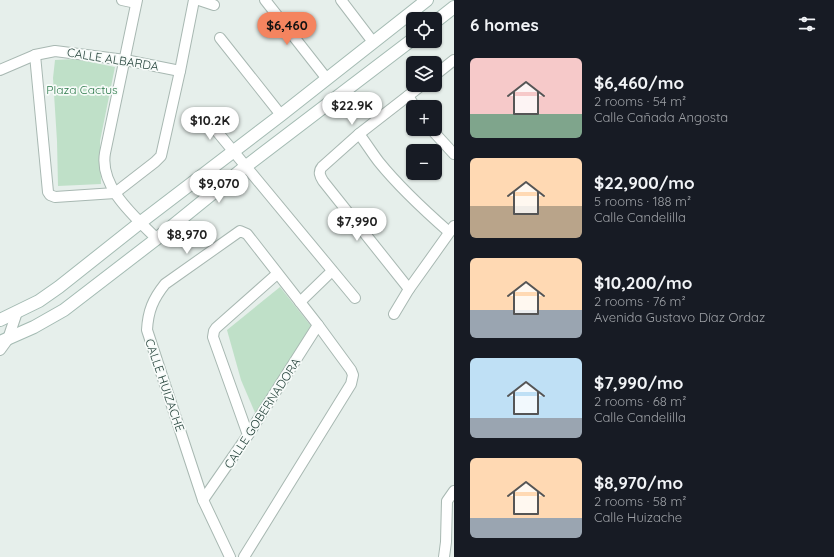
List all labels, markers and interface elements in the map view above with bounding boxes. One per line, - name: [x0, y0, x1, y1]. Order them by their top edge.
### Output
- pin: $6,460: [254, 12, 320, 46]
- map controls: [406, 12, 442, 180]
- button: locate: [406, 12, 442, 48]
- icon: filters: [796, 13, 818, 35]
- text: 6 homes: [470, 14, 539, 35]
- text: $6,460: [266, 17, 308, 33]
- street label: CALLE ALBARDA: [66, 44, 160, 74]
- button: layers: [406, 56, 442, 92]
- text: $6,460/mo: [594, 72, 684, 93]
- icon: home: [502, 74, 550, 122]
- park label: Plaza Cactus: [46, 82, 118, 97]
- pin: $22.9K: [319, 92, 385, 126]
- text: 2 rooms · 54 m²: [594, 93, 686, 109]
- text: $22.9K: [331, 97, 373, 113]
- button: +: [406, 100, 442, 136]
- pin: $10.2K: [177, 107, 243, 141]
- text: Calle Cañada Angosta: [594, 109, 728, 125]
- text: $10.2K: [190, 112, 230, 128]
- button: −: [406, 144, 442, 180]
- pin: $9,070: [186, 170, 252, 204]
- text: $22,900/mo: [594, 172, 695, 193]
- icon: home: [502, 174, 550, 222]
- text: $9,070: [198, 175, 240, 191]
- text: 5 rooms · 188 m²: [594, 193, 691, 209]
- pin: $7,990: [324, 208, 390, 242]
- text: Calle Candelilla: [594, 209, 686, 225]
- text: $7,990: [337, 213, 377, 229]
- pin: $8,970: [154, 221, 220, 255]
- text: $8,970: [167, 226, 207, 242]
- text: $10,200/mo: [594, 272, 692, 293]
- icon: home: [502, 274, 550, 322]
- text: 2 rooms · 76 m²: [594, 293, 686, 309]
- text: Avenida Gustavo Díaz Ordaz: [594, 309, 765, 325]
- street label: CALLE HUIZACHE: [142, 337, 188, 434]
- street label: CALLE GOBERNADORA: [221, 355, 303, 471]
- text: $7,990/mo: [594, 372, 683, 393]
- icon: home: [502, 374, 550, 422]
- text: 2 rooms · 68 m²: [594, 393, 686, 409]
- text: Calle Candelilla: [594, 409, 686, 425]
- text: $8,970/mo: [594, 472, 683, 493]
- icon: home: [502, 474, 550, 522]
- text: 2 rooms · 58 m²: [594, 493, 686, 509]
- text: Calle Huizache: [594, 509, 682, 525]

